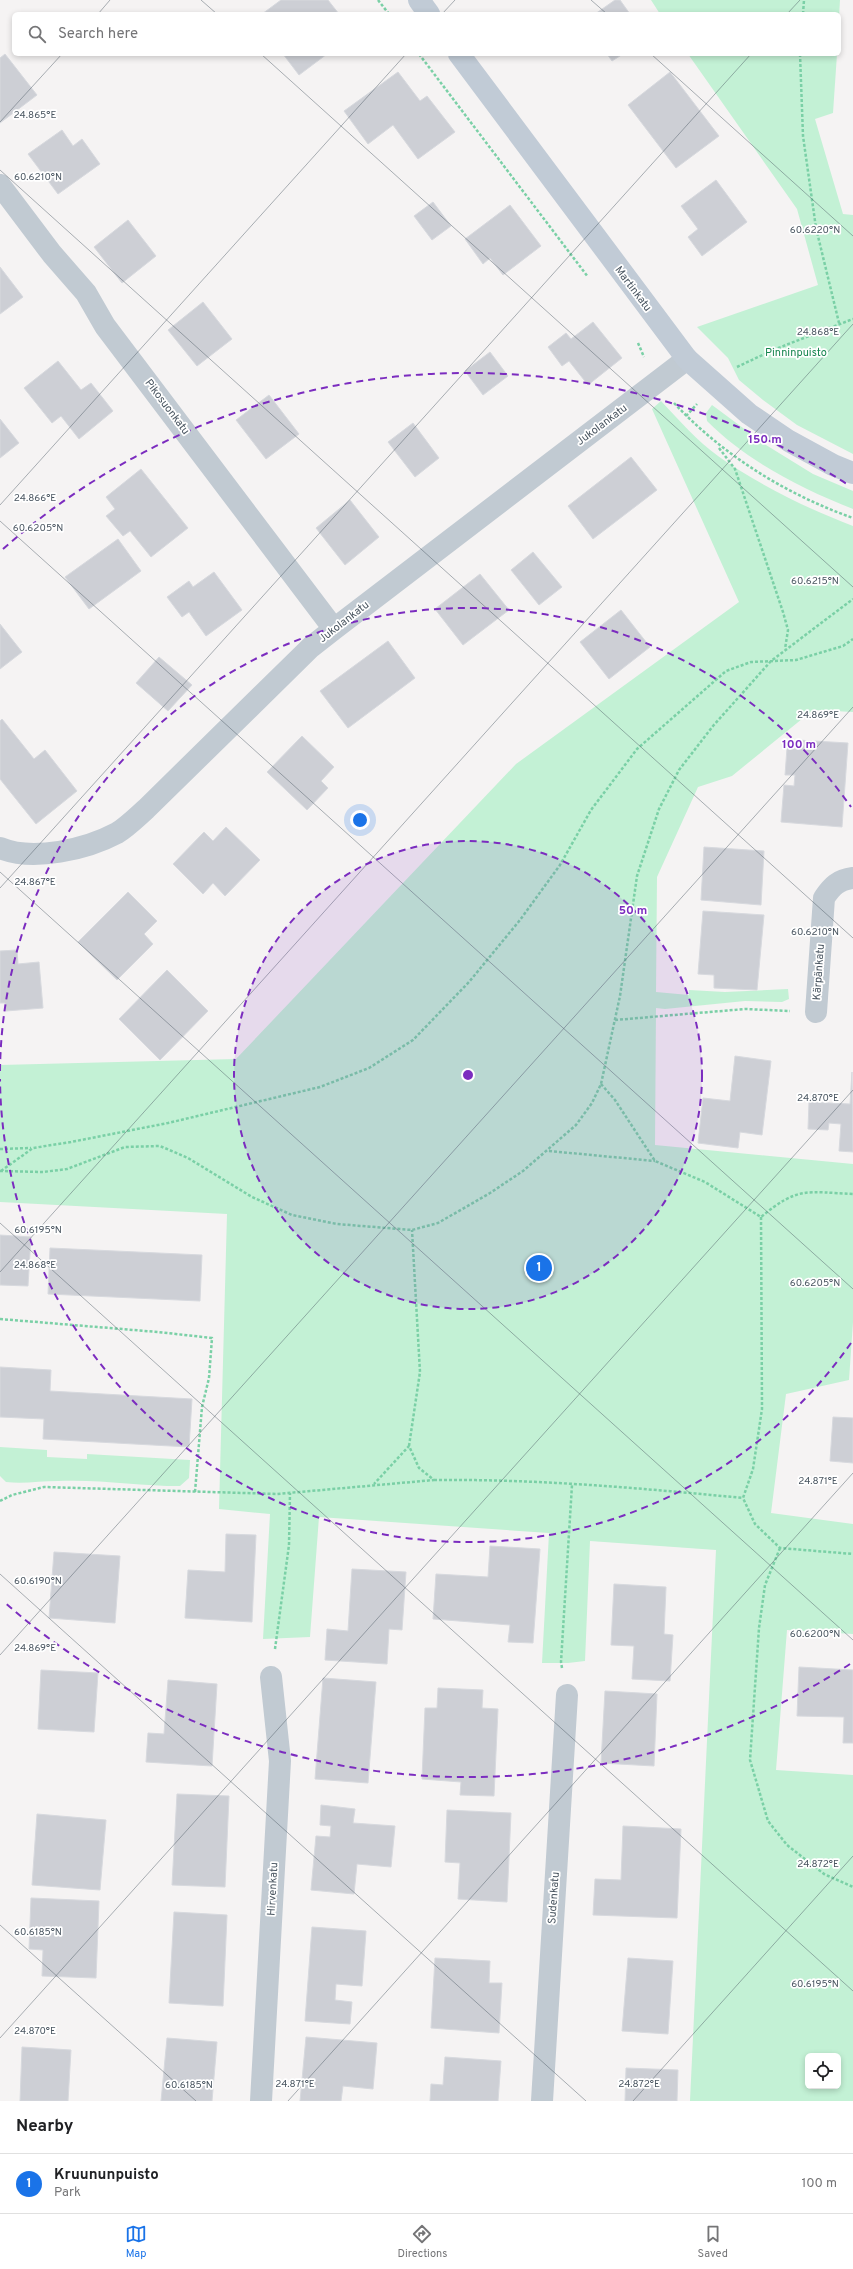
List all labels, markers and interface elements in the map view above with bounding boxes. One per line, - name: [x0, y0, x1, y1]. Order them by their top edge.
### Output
- search box: [12, 12, 841, 56]
- icon: search: [26, 23, 48, 45]
- text: Search here: [58, 25, 138, 44]
- text: 24.865°E: [14, 109, 56, 122]
- text: 60.6210°N: [14, 171, 62, 184]
- text: 60.6220°N: [790, 224, 840, 237]
- street label: Martinkatu: [611, 264, 655, 314]
- text: 24.868°E: [797, 326, 839, 339]
- park label: Pinninpuisto: [765, 346, 827, 360]
- street label: Pikosuonkatu: [142, 376, 192, 438]
- street label: Jukolankatu: [574, 401, 630, 449]
- text: 150 m: [748, 432, 782, 448]
- text: 24.866°E: [14, 492, 56, 505]
- text: 60.6205°N: [13, 522, 63, 535]
- text: 60.6215°N: [791, 575, 839, 588]
- street label: Jukolankatu: [316, 598, 372, 646]
- text: 24.869°E: [797, 709, 839, 722]
- text: 100 m: [782, 737, 816, 753]
- your location: [350, 810, 370, 830]
- text: 24.867°E: [14, 876, 56, 889]
- text: 50 m: [619, 903, 647, 919]
- text: 60.6210°N: [791, 926, 839, 939]
- street label: Kärpänkatu: [810, 943, 828, 1001]
- centre of rings: [461, 1068, 475, 1082]
- text: 24.870°E: [797, 1092, 839, 1105]
- text: 60.6195°N: [14, 1224, 62, 1237]
- pin: 1: [526, 1253, 552, 1283]
- text: 24.868°E: [14, 1259, 56, 1272]
- text: 60.6205°N: [790, 1277, 840, 1290]
- text: 24.871°E: [798, 1475, 838, 1488]
- text: 60.6190°N: [14, 1575, 62, 1588]
- text: 60.6200°N: [790, 1628, 840, 1641]
- text: 24.869°E: [14, 1642, 56, 1655]
- text: 24.872°E: [797, 1858, 839, 1871]
- street label: Hirvenkatu: [265, 1862, 281, 1916]
- street label: Sudenkatu: [545, 1871, 563, 1925]
- text: 60.6185°N: [14, 1926, 62, 1939]
- text: 60.6195°N: [791, 1978, 839, 1991]
- text: 24.870°E: [14, 2025, 56, 2038]
- map controls: [805, 2053, 841, 2089]
- button: locate: [805, 2053, 841, 2089]
- text: 24.871°E: [275, 2078, 315, 2091]
- text: 24.872°E: [618, 2078, 660, 2091]
- text: 60.6185°N: [165, 2079, 213, 2092]
- text: Nearby: [16, 2116, 73, 2138]
- text: Kruununpuisto: [54, 2166, 159, 2185]
- text: 1: [26, 2176, 32, 2192]
- text: 100 m: [801, 2176, 837, 2192]
- text: Park: [54, 2185, 81, 2201]
- tab: Map: [125, 2223, 147, 2261]
- tab: Directions: [397, 2223, 447, 2261]
- tab: Saved: [698, 2223, 728, 2261]

